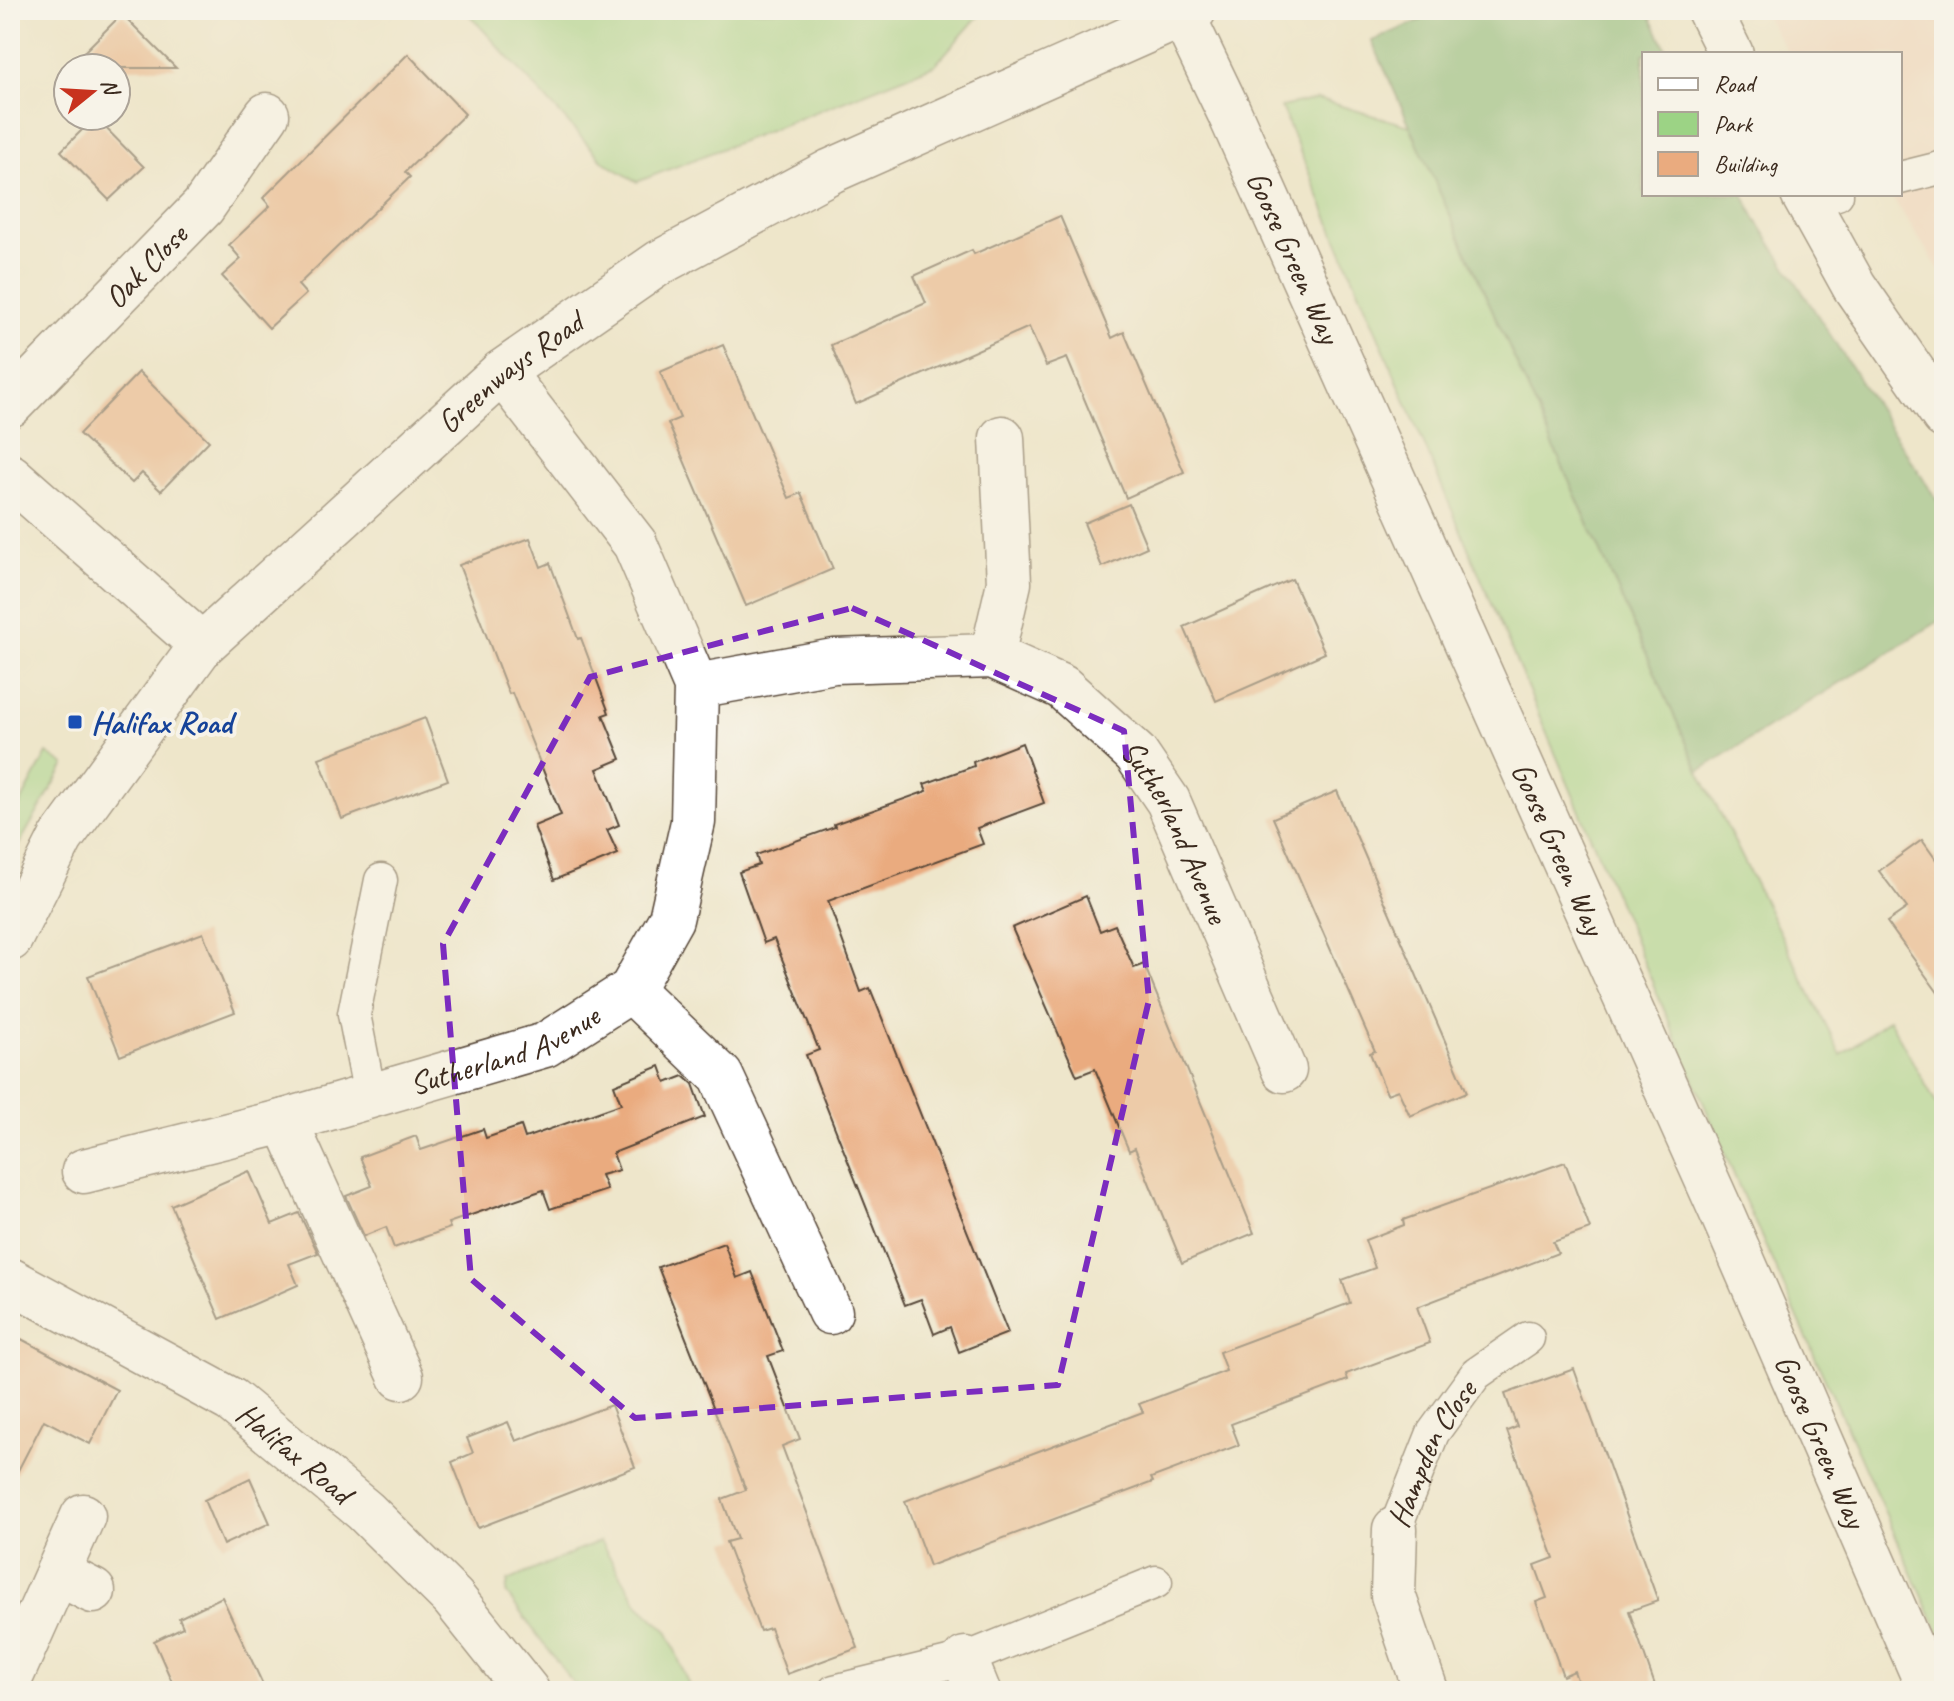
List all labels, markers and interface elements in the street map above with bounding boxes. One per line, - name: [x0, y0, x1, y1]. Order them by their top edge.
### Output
- north arrow: [52, 52, 132, 132]
- legend: [1642, 52, 1902, 196]
- text: Road: [1714, 69, 1758, 99]
- text: N: [95, 75, 127, 100]
- text: Park: [1714, 109, 1754, 139]
- text: Building: [1714, 149, 1779, 179]
- street label: Goose Green Way: [1237, 164, 1351, 353]
- street label: Oak Close: [95, 214, 198, 317]
- street label: Greenways Road: [428, 300, 595, 442]
- place label: Halifax Road: [91, 702, 237, 743]
- marker: Halifax Road: [66, 713, 84, 731]
- street label: Sutherland Avenue: [1112, 730, 1239, 932]
- street label: Goose Green Way: [1502, 756, 1616, 944]
- street label: Sutherland Avenue: [405, 994, 609, 1105]
- street label: Goose Green Way: [1765, 1348, 1878, 1537]
- street label: Hampden Close: [1378, 1370, 1487, 1533]
- street label: Halifax Road: [228, 1393, 364, 1516]

